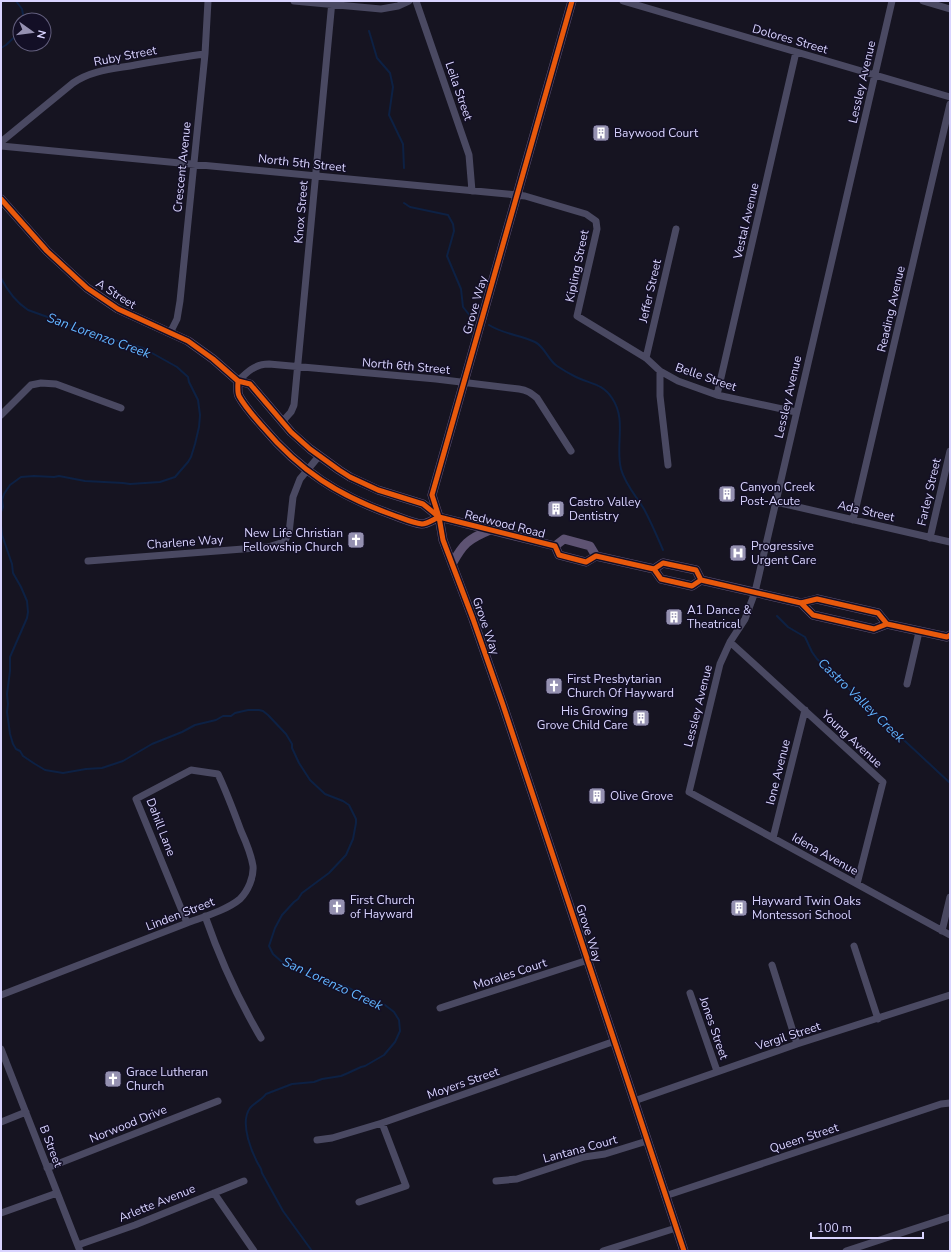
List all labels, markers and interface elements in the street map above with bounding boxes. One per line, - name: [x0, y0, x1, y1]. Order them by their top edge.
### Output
- north arrow: [12, 12, 52, 52]
- street label: Dolores Street: [750, 21, 830, 58]
- text: N: [33, 28, 49, 40]
- street label: Lessley Avenue: [845, 39, 879, 125]
- street label: Ruby Street: [92, 42, 159, 70]
- street label: Leila Street: [441, 59, 477, 123]
- street label: Crescent Avenue: [169, 121, 195, 213]
- building icon: Baywood Court: [591, 123, 611, 143]
- place label: Baywood Court: [614, 125, 699, 141]
- street label: North 5th Street: [257, 150, 348, 176]
- street label: Knox Street: [290, 179, 312, 244]
- street label: Vestal Avenue: [729, 181, 763, 262]
- street label: Kipling Street: [562, 228, 593, 304]
- street label: Jeffer Street: [635, 257, 665, 325]
- street label: Reading Avenue: [873, 264, 909, 354]
- street label: Grove Way: [459, 273, 491, 336]
- street label: A Street: [93, 275, 140, 313]
- water label: San Lorenzo Creek: [44, 309, 153, 363]
- street label: North 6th Street: [361, 354, 451, 378]
- street label: Lessley Avenue: [771, 354, 805, 440]
- street label: Belle Street: [673, 359, 739, 395]
- street label: Farley Street: [913, 456, 945, 527]
- place label: Canyon Creek Post-Acute: [740, 479, 816, 509]
- building icon: Canyon Creek Post-Acute: [717, 484, 737, 504]
- place label: Castro Valley Dentistry: [569, 494, 641, 524]
- street label: Ada Street: [836, 497, 897, 525]
- building icon: Castro Valley Dentistry: [546, 499, 566, 519]
- street label: Redwood Road: [463, 506, 547, 542]
- place label: New Life Christian Fellowship Church: [243, 525, 343, 555]
- church icon: New Life Christian Fellowship Church: [346, 530, 366, 550]
- street label: Charlene Way: [146, 531, 225, 553]
- place label: Progressive Urgent Care: [751, 538, 816, 568]
- hospital icon: Progressive Urgent Care: [728, 543, 748, 563]
- street label: Grove Way: [469, 595, 504, 658]
- place label: A1 Dance & Theatrical: [687, 602, 752, 632]
- building icon: A1 Dance & Theatrical: [664, 607, 684, 627]
- water label: Castro Valley Creek: [814, 654, 909, 747]
- street label: Lessley Avenue: [680, 663, 716, 749]
- place label: First Presbytarian Church Of Hayward: [567, 671, 674, 701]
- church icon: First Presbytarian Church Of Hayward: [544, 676, 564, 696]
- place label: His Growing Grove Child Care: [537, 703, 628, 733]
- street label: Young Avenue: [818, 706, 886, 771]
- building icon: His Growing Grove Child Care: [631, 708, 651, 728]
- street label: Ione Avenue: [762, 738, 794, 806]
- building icon: Olive Grove: [587, 786, 607, 806]
- place label: Olive Grove: [610, 788, 673, 804]
- street label: Dahill Lane: [143, 796, 179, 858]
- street label: Idena Avenue: [789, 829, 861, 879]
- place label: First Church of Hayward: [350, 892, 415, 922]
- street label: Linden Street: [143, 893, 217, 934]
- place label: Hayward Twin Oaks Montessori School: [752, 893, 861, 923]
- church icon: First Church of Hayward: [327, 897, 347, 917]
- building icon: Hayward Twin Oaks Montessori School: [729, 898, 749, 918]
- street label: Grove Way: [572, 902, 606, 965]
- water label: San Lorenzo Creek: [279, 953, 386, 1015]
- street label: Morales Court: [471, 954, 549, 993]
- street label: Jones Street: [695, 994, 732, 1062]
- street label: Vergil Street: [753, 1018, 823, 1054]
- street label: Moyers Street: [425, 1063, 502, 1103]
- place label: Grace Lutheran Church: [126, 1064, 208, 1094]
- church icon: Grace Lutheran Church: [103, 1069, 123, 1089]
- street label: Norwood Drive: [87, 1101, 169, 1147]
- street label: Queen Street: [768, 1119, 841, 1157]
- street label: B Street: [36, 1123, 67, 1170]
- street label: Lantana Court: [541, 1131, 620, 1167]
- street label: Arlette Avenue: [116, 1180, 198, 1226]
- scale bar: [811, 1214, 923, 1240]
- text: 100 m: [817, 1220, 852, 1236]

